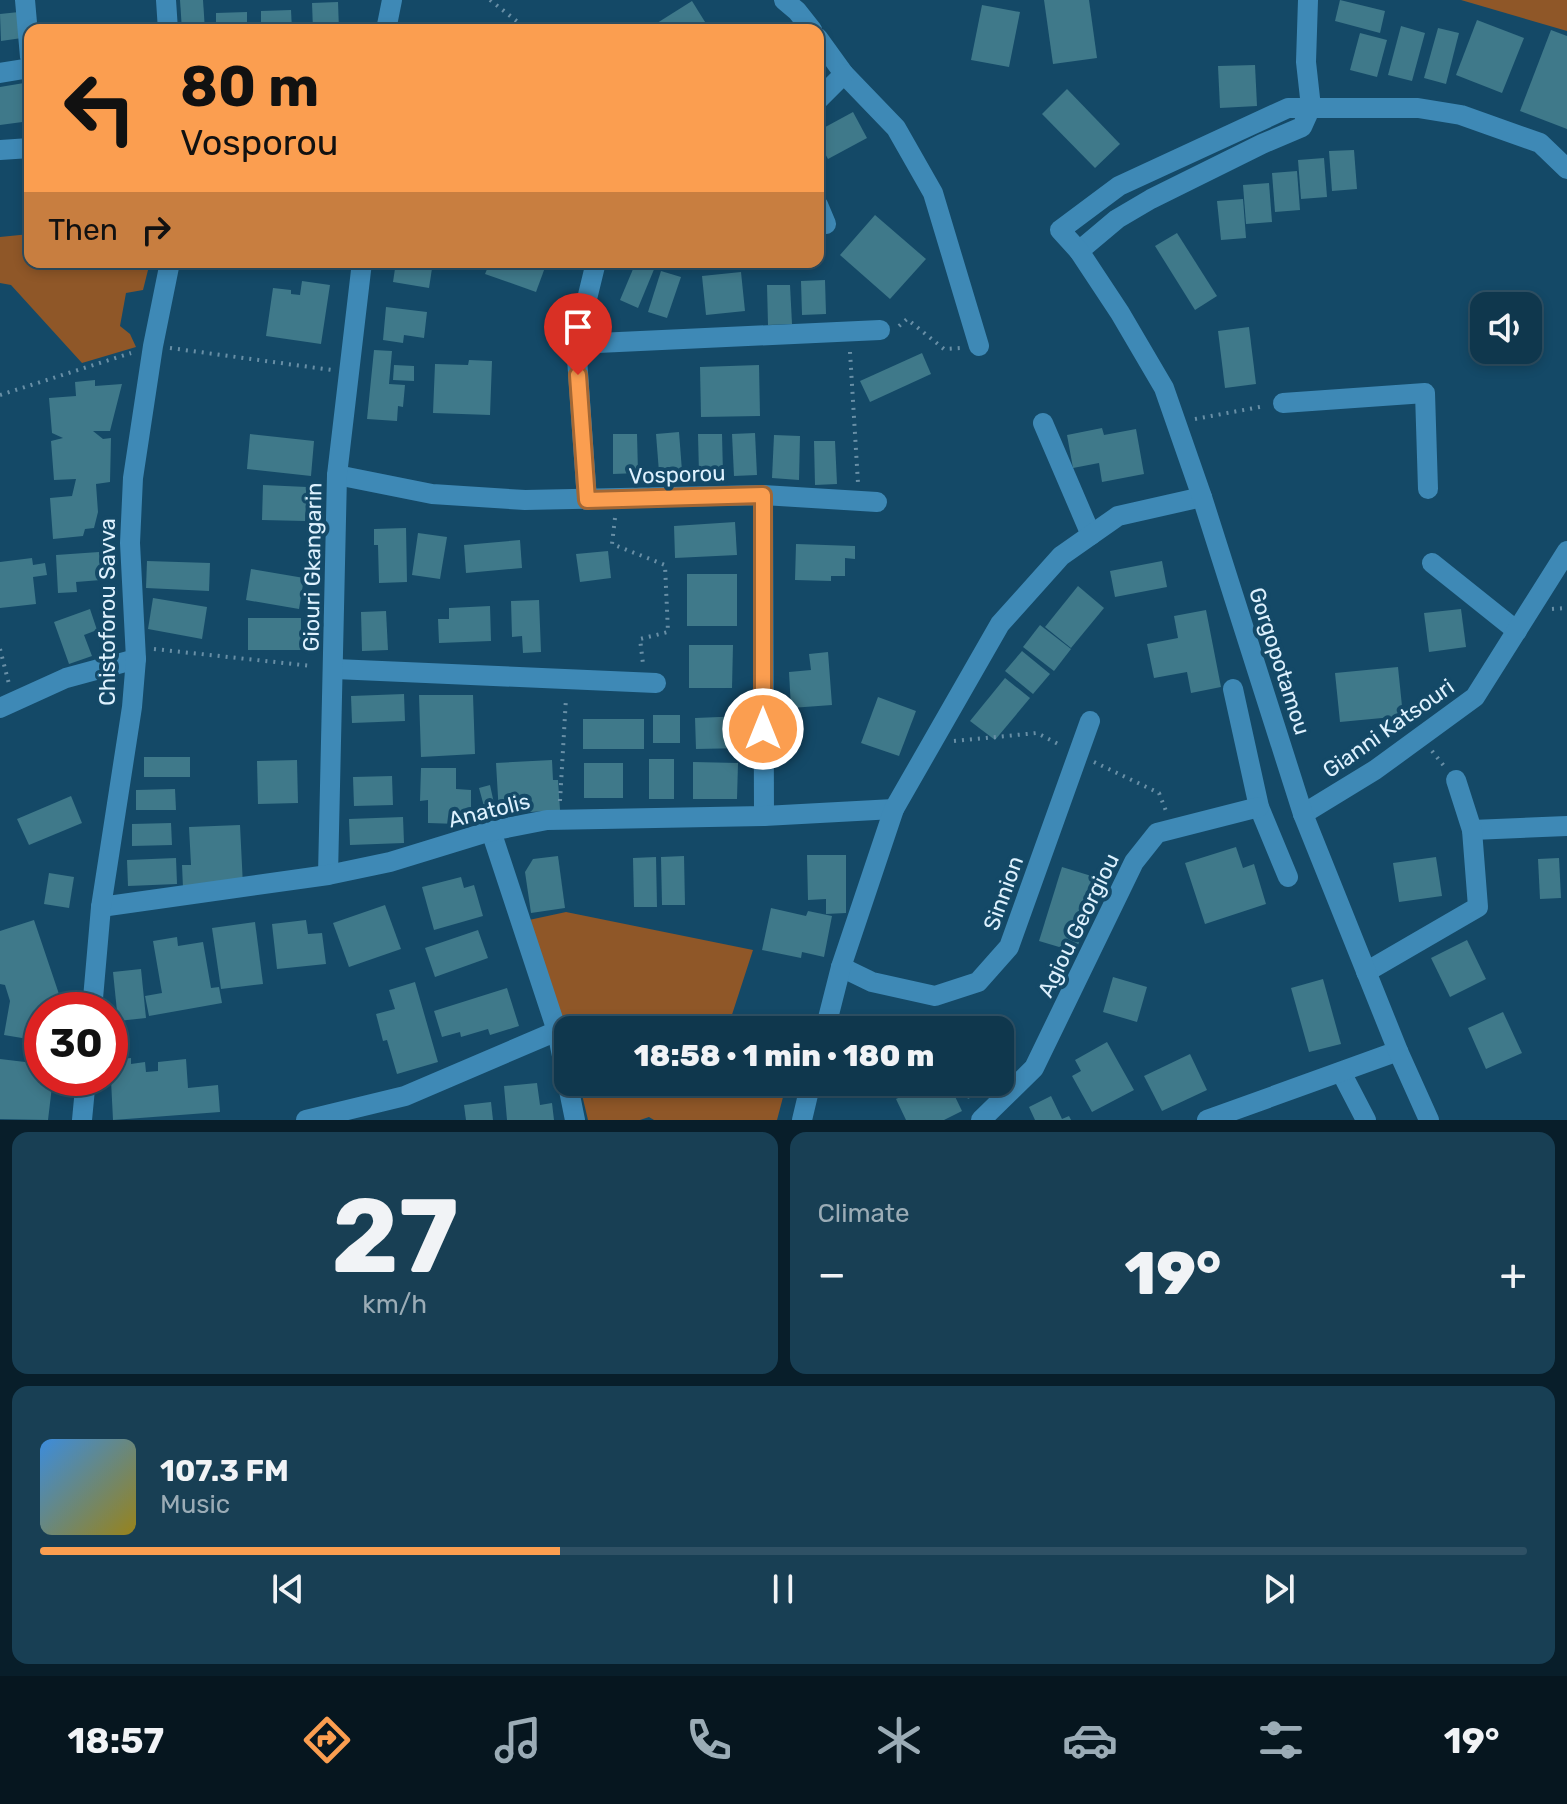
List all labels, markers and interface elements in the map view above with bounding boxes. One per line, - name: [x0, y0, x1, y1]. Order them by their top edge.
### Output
- text: 80 m: [180, 54, 319, 120]
- icon: left: [48, 56, 152, 160]
- text: Vosporou: [180, 121, 339, 164]
- icon: right: [134, 208, 178, 252]
- text: Then: [48, 212, 118, 248]
- map controls: [1470, 292, 1542, 364]
- button: sound: [1470, 292, 1542, 364]
- pin: [544, 293, 612, 375]
- icon: arrive: [556, 305, 600, 349]
- street label: Vosporou: [628, 459, 726, 490]
- street label: Giouri Gkangarin: [298, 482, 327, 652]
- street label: Chistoforou Savva: [94, 518, 121, 706]
- street label: Gorgopotamou: [1243, 584, 1316, 738]
- street label: Gianni Katsouri: [1317, 673, 1459, 784]
- position arrow: [721, 687, 805, 771]
- street label: Anatolis: [445, 787, 533, 834]
- street label: Agiou Georgiou: [1032, 849, 1125, 1002]
- street label: Sinnion: [978, 852, 1029, 934]
- speed limit sign: 30: [24, 992, 128, 1096]
- text: 18:58 · 1 min · 180 m: [634, 1038, 934, 1074]
- text: 27: [331, 1175, 458, 1298]
- text: Climate: [818, 1198, 910, 1229]
- text: 19°: [1125, 1238, 1221, 1309]
- text: −: [818, 1248, 846, 1300]
- text: +: [1500, 1248, 1527, 1300]
- text: km/h: [362, 1289, 427, 1320]
- text: 107.3 FM: [160, 1453, 289, 1489]
- text: Music: [160, 1489, 230, 1520]
- icon: previous: [266, 1567, 310, 1611]
- icon: pause: [761, 1567, 805, 1611]
- icon: next: [1257, 1567, 1301, 1611]
- icon: directions: [299, 1712, 355, 1768]
- icon: music: [490, 1712, 546, 1768]
- icon: phone: [681, 1712, 737, 1768]
- icon: climate: [871, 1712, 927, 1768]
- icon: car: [1062, 1712, 1118, 1768]
- icon: filters: [1253, 1712, 1309, 1768]
- text: 18:57: [67, 1719, 164, 1762]
- text: 19°: [1444, 1719, 1500, 1762]

